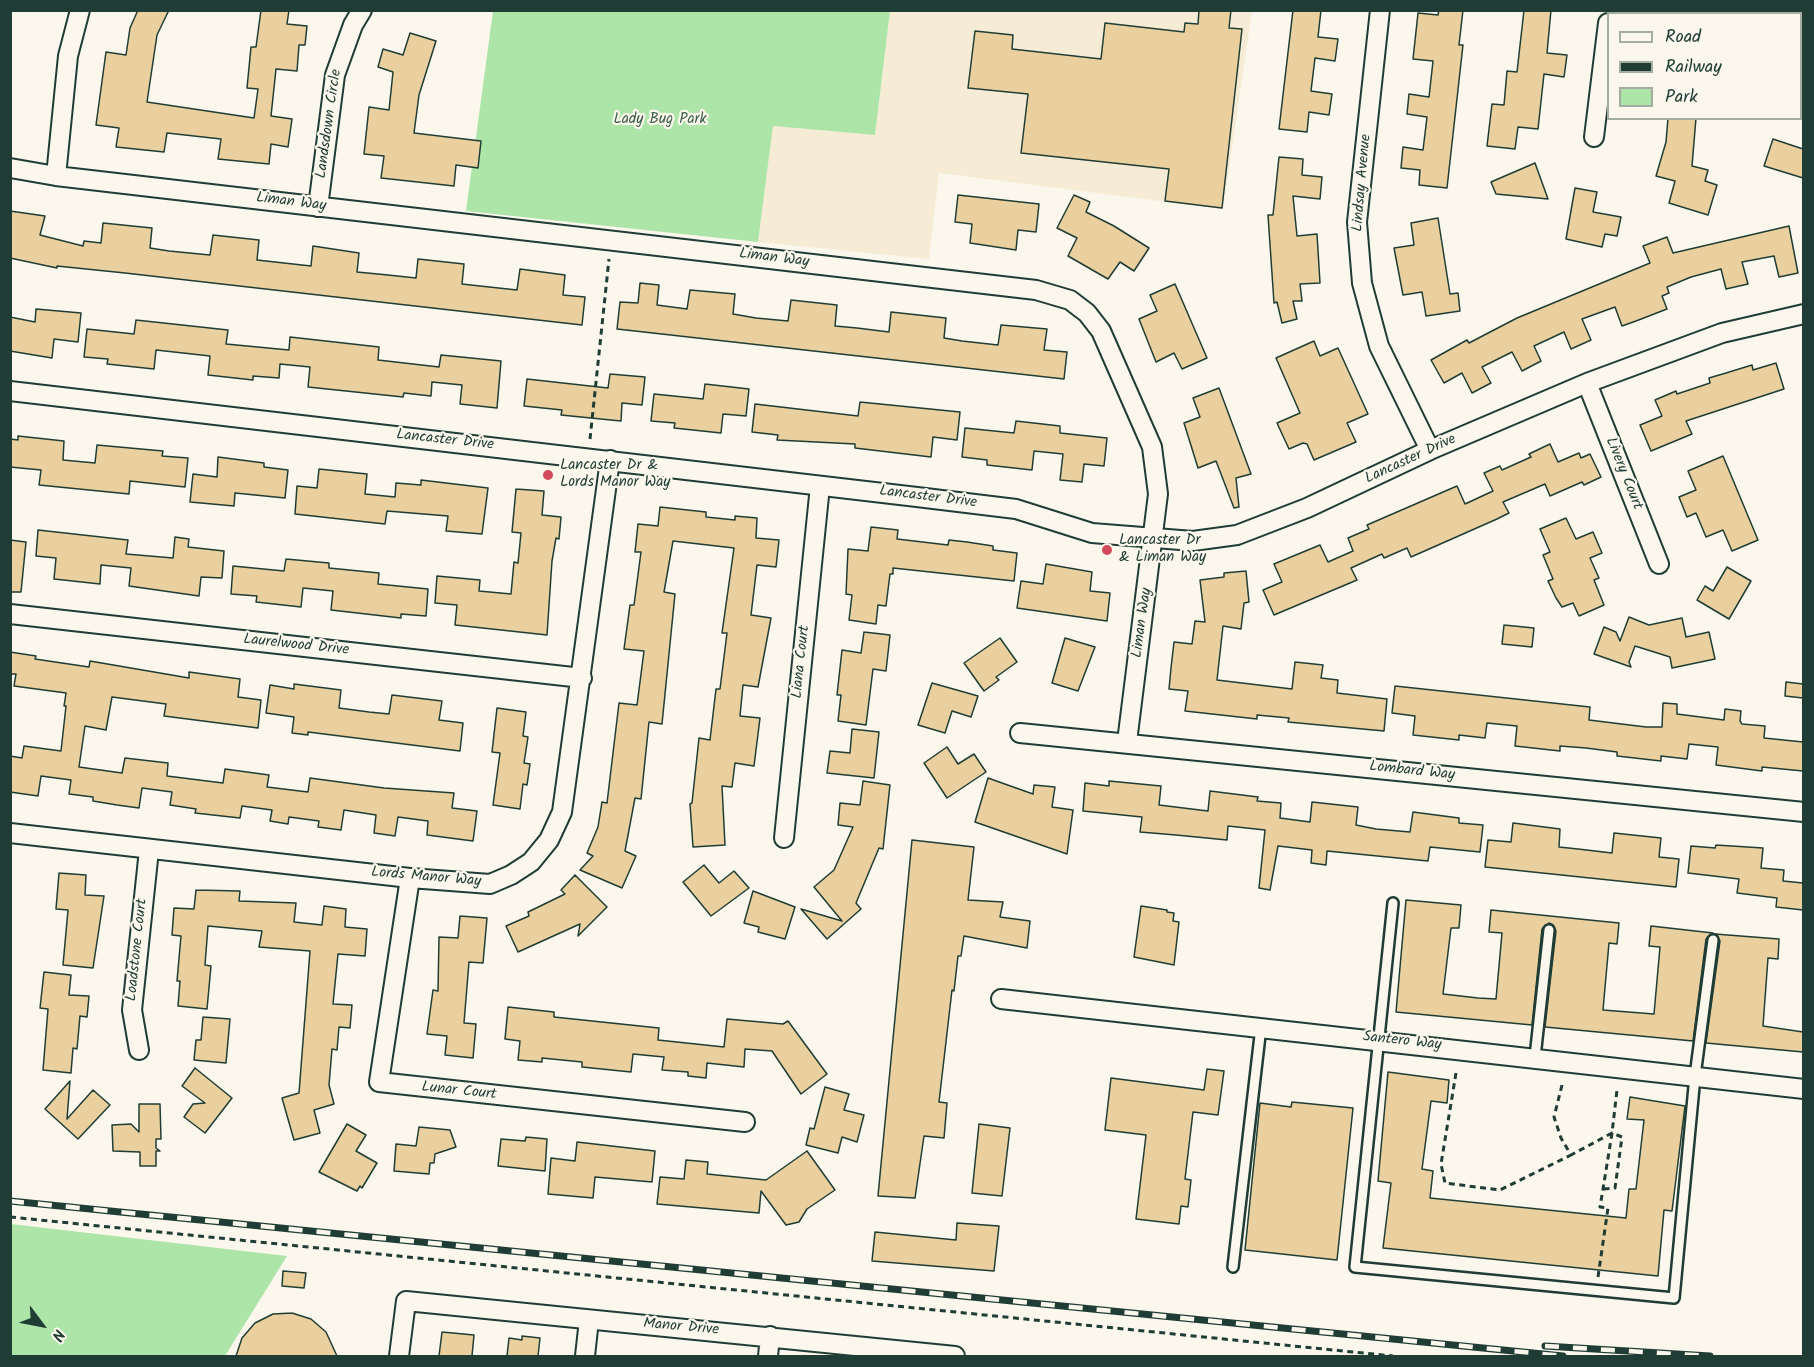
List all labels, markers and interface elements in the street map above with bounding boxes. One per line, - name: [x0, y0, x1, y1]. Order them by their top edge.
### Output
- legend: [1607, 12, 1802, 120]
- text: Road: [1665, 23, 1701, 52]
- text: Railway: [1665, 53, 1722, 82]
- street label: Landsdown Circle: [313, 68, 347, 180]
- text: Park: [1665, 83, 1698, 112]
- park label: Lady Bug Park: [614, 111, 706, 129]
- street label: Lindsay Avenue: [1350, 133, 1376, 233]
- street label: Liman Way: [255, 190, 327, 216]
- street label: Liman Way: [738, 246, 810, 272]
- street label: Lancaster Drive: [395, 427, 495, 455]
- street label: Lancaster Drive: [1363, 431, 1459, 489]
- street label: Livery Court: [1600, 435, 1646, 513]
- place label: Lancaster Dr & Lords Manor Way: [560, 457, 670, 492]
- marker: Lancaster Dr & Lords Manor Way: [541, 468, 555, 482]
- street label: Lancaster Drive: [878, 483, 978, 513]
- place label: Lancaster Dr & Liman Way: [1119, 532, 1206, 567]
- marker: Lancaster Dr & Liman Way: [1100, 543, 1114, 557]
- street label: Liman Way: [1129, 587, 1157, 659]
- street label: Liana Court: [789, 624, 815, 700]
- street label: Laurelwood Drive: [242, 631, 350, 661]
- street label: Lombard Way: [1368, 759, 1456, 785]
- street label: Lords Manor Way: [370, 864, 482, 892]
- street label: Loadstone Court: [124, 898, 152, 1002]
- street label: Santero Way: [1362, 1029, 1442, 1055]
- street label: Lunar Court: [421, 1079, 497, 1105]
- north arrow: [12, 1295, 72, 1355]
- street label: Manor Drive: [642, 1316, 720, 1340]
- text: N: [44, 1324, 71, 1346]

